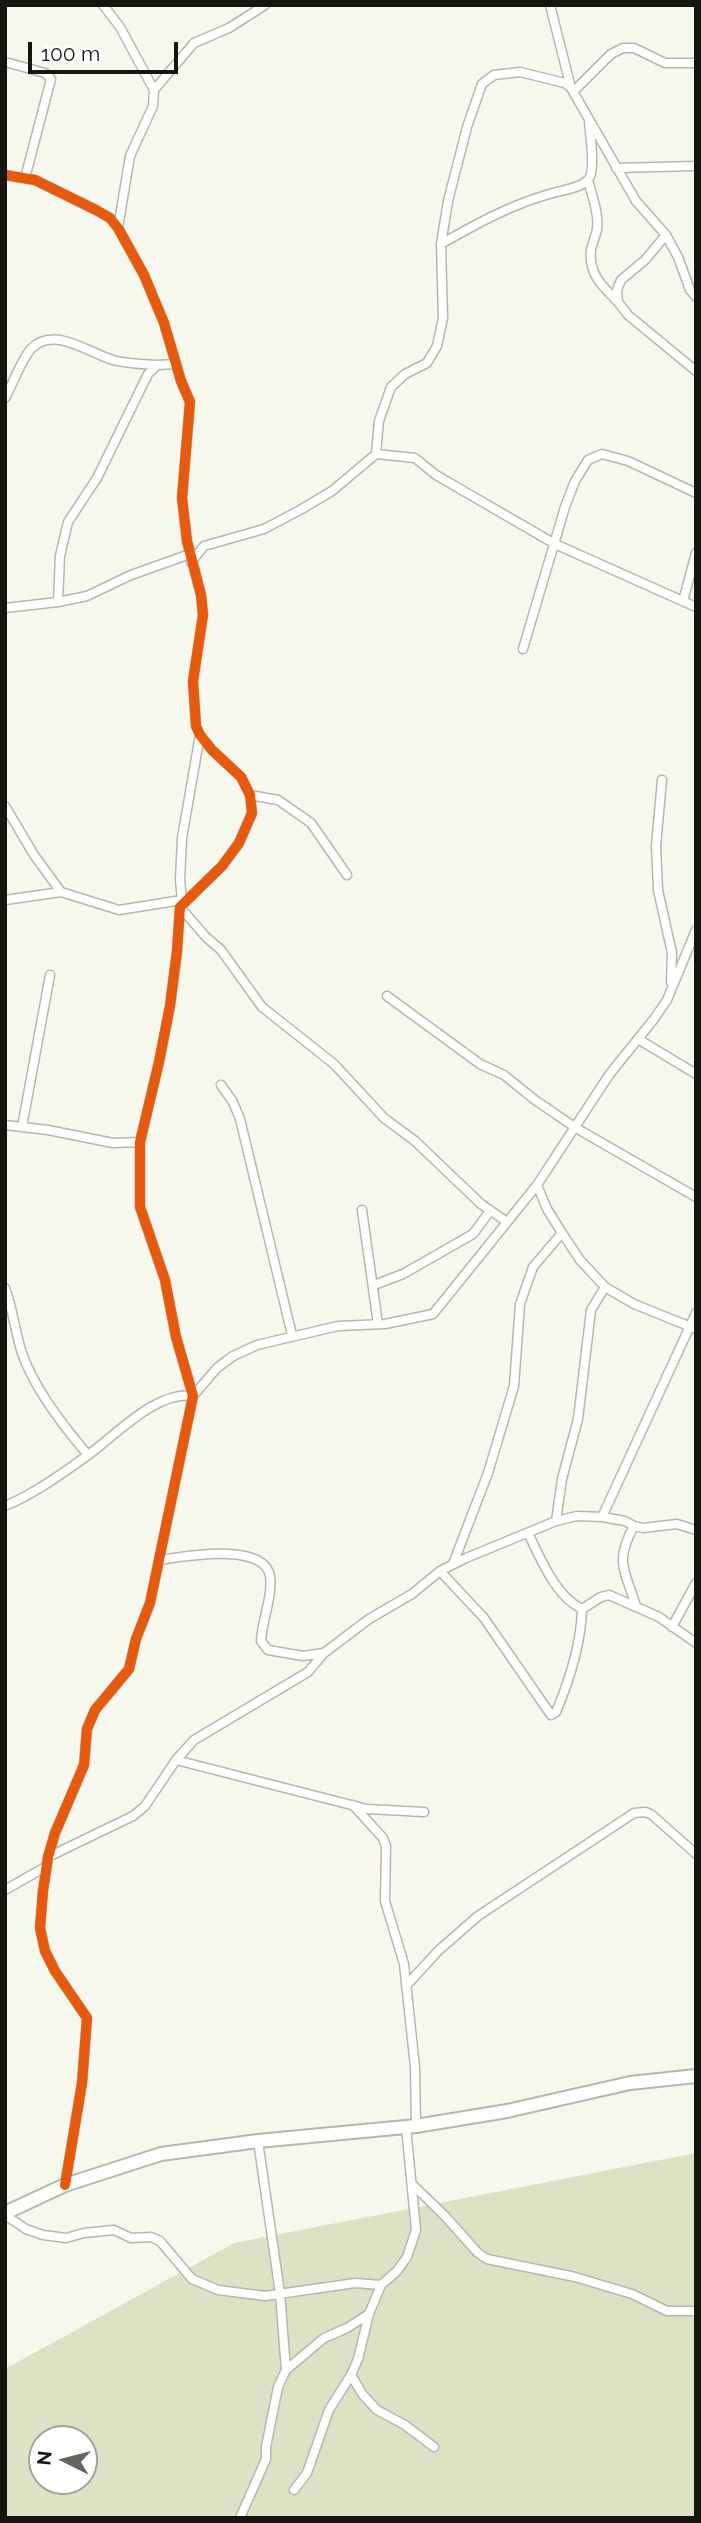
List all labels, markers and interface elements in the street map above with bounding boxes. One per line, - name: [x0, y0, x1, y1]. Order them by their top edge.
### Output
- scale bar: [32, 28, 182, 72]
- text: 100 m: [41, 41, 100, 66]
- north arrow: [28, 2425, 98, 2495]
- text: N: [32, 2450, 56, 2466]

